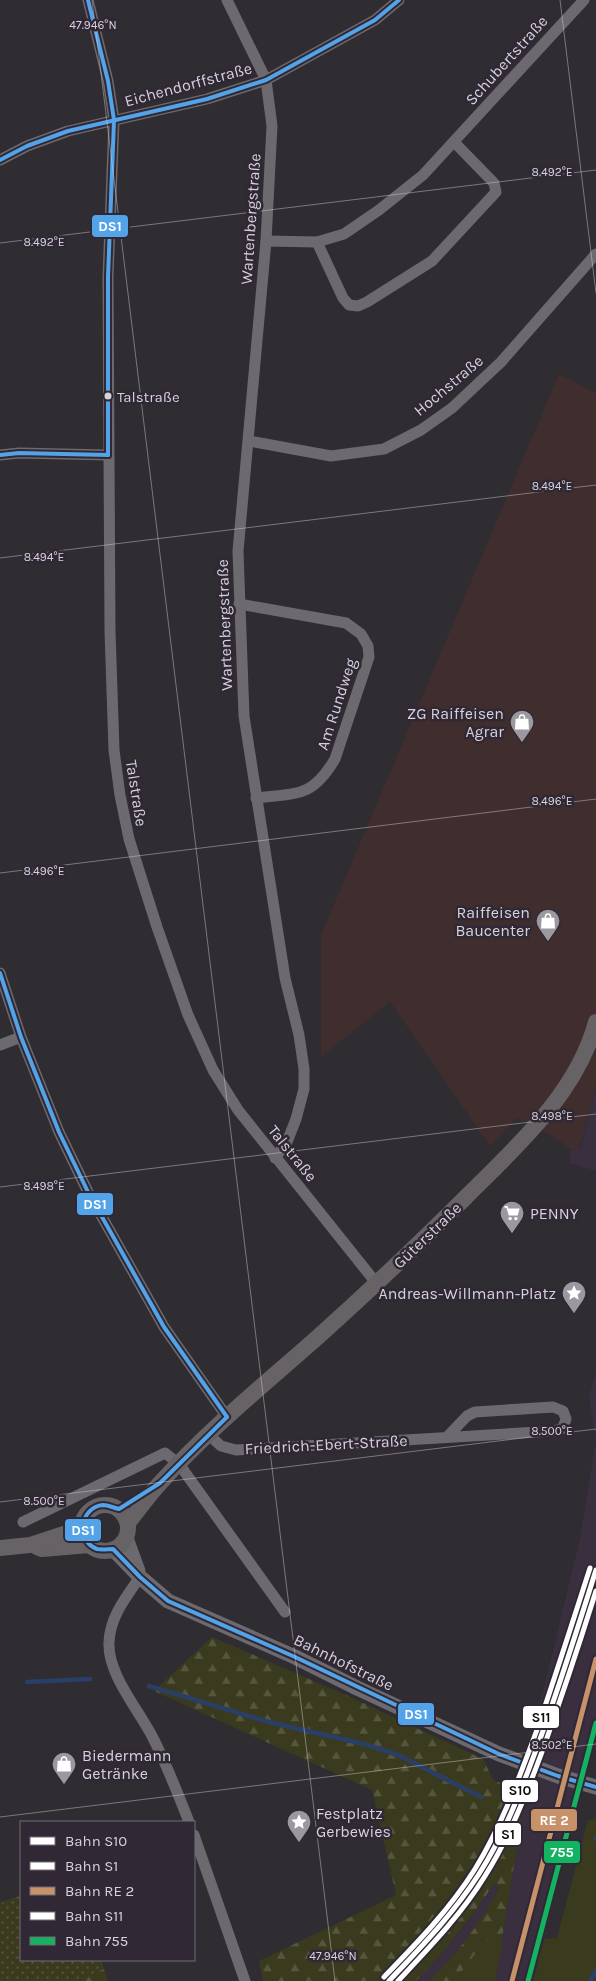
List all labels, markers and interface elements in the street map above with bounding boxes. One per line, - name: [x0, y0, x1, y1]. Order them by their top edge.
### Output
- street label: Schubertstraße: [461, 12, 552, 109]
- text: 47.946°N: [69, 18, 117, 32]
- street label: Eichendorffstraße: [122, 58, 254, 111]
- street label: Wartenbergstraße: [236, 153, 265, 285]
- text: 8.492°E: [532, 165, 572, 179]
- line badge: DS1: [91, 214, 129, 238]
- text: DS1: [98, 218, 122, 235]
- text: 8.492°E: [24, 235, 64, 249]
- street label: Hochstraße: [410, 351, 487, 420]
- place label: Talstraße: [117, 388, 180, 406]
- marker: Talstraße: [103, 391, 113, 401]
- text: 8.494°E: [532, 479, 572, 493]
- text: 8.494°E: [24, 550, 64, 564]
- street label: Wartenbergstraße: [213, 559, 236, 691]
- street label: Am Rundweg: [313, 656, 360, 752]
- place label: ZG Raiffeisen Agrar: [407, 704, 504, 741]
- shop icon: ZG Raiffeisen Agrar: [509, 709, 535, 743]
- street label: Talstraße: [122, 759, 151, 828]
- text: 8.496°E: [532, 794, 572, 808]
- text: 8.496°E: [24, 864, 64, 878]
- place label: Raiffeisen Baucenter: [455, 903, 530, 940]
- shop icon: Raiffeisen Baucenter: [535, 908, 561, 942]
- text: 8.498°E: [531, 1109, 573, 1123]
- street label: Talstraße: [264, 1121, 321, 1185]
- text: 8.498°E: [23, 1179, 65, 1193]
- line badge: DS1: [76, 1192, 114, 1216]
- text: DS1: [83, 1196, 107, 1213]
- street label: Güterstraße: [389, 1198, 465, 1272]
- supermarket icon: PENNY: [499, 1200, 525, 1234]
- place label: PENNY: [530, 1204, 579, 1223]
- place icon: Andreas-Willmann-Platz: [561, 1280, 587, 1314]
- place label: Andreas-Willmann-Platz: [378, 1284, 556, 1303]
- text: 8.500°E: [531, 1424, 573, 1438]
- street label: Friedrich-Ebert-Straße: [244, 1431, 408, 1458]
- text: 8.500°E: [23, 1494, 65, 1508]
- line badge: DS1: [64, 1518, 102, 1542]
- text: DS1: [71, 1522, 95, 1539]
- street label: Bahnhofstraße: [291, 1630, 397, 1695]
- line badge: DS1: [397, 1702, 435, 1726]
- line badge: S11: [522, 1705, 560, 1729]
- text: DS1: [404, 1706, 428, 1723]
- text: S11: [532, 1709, 550, 1726]
- text: 8.502°E: [531, 1738, 573, 1752]
- place label: Biedermann Getränke: [82, 1746, 172, 1783]
- shop icon: Biedermann Getränke: [51, 1751, 77, 1785]
- line badge: S10: [501, 1779, 539, 1803]
- text: S10: [509, 1782, 532, 1799]
- place label: Festplatz Gerbewies: [316, 1804, 391, 1841]
- line badge: RE 2: [530, 1808, 578, 1832]
- place icon: Festplatz Gerbewies: [286, 1809, 312, 1843]
- text: RE 2: [539, 1812, 569, 1829]
- legend: [20, 1821, 195, 1961]
- line badge: S1: [494, 1822, 522, 1846]
- text: S1: [501, 1826, 515, 1843]
- text: Bahn S10: [65, 1832, 127, 1850]
- line badge: 755: [543, 1840, 581, 1864]
- text: 755: [550, 1844, 574, 1861]
- text: Bahn S1: [65, 1857, 118, 1875]
- text: Bahn RE 2: [65, 1882, 134, 1900]
- text: Bahn S11: [65, 1907, 123, 1925]
- text: Bahn 755: [65, 1932, 128, 1950]
- text: 47.946°N: [309, 1949, 357, 1963]

